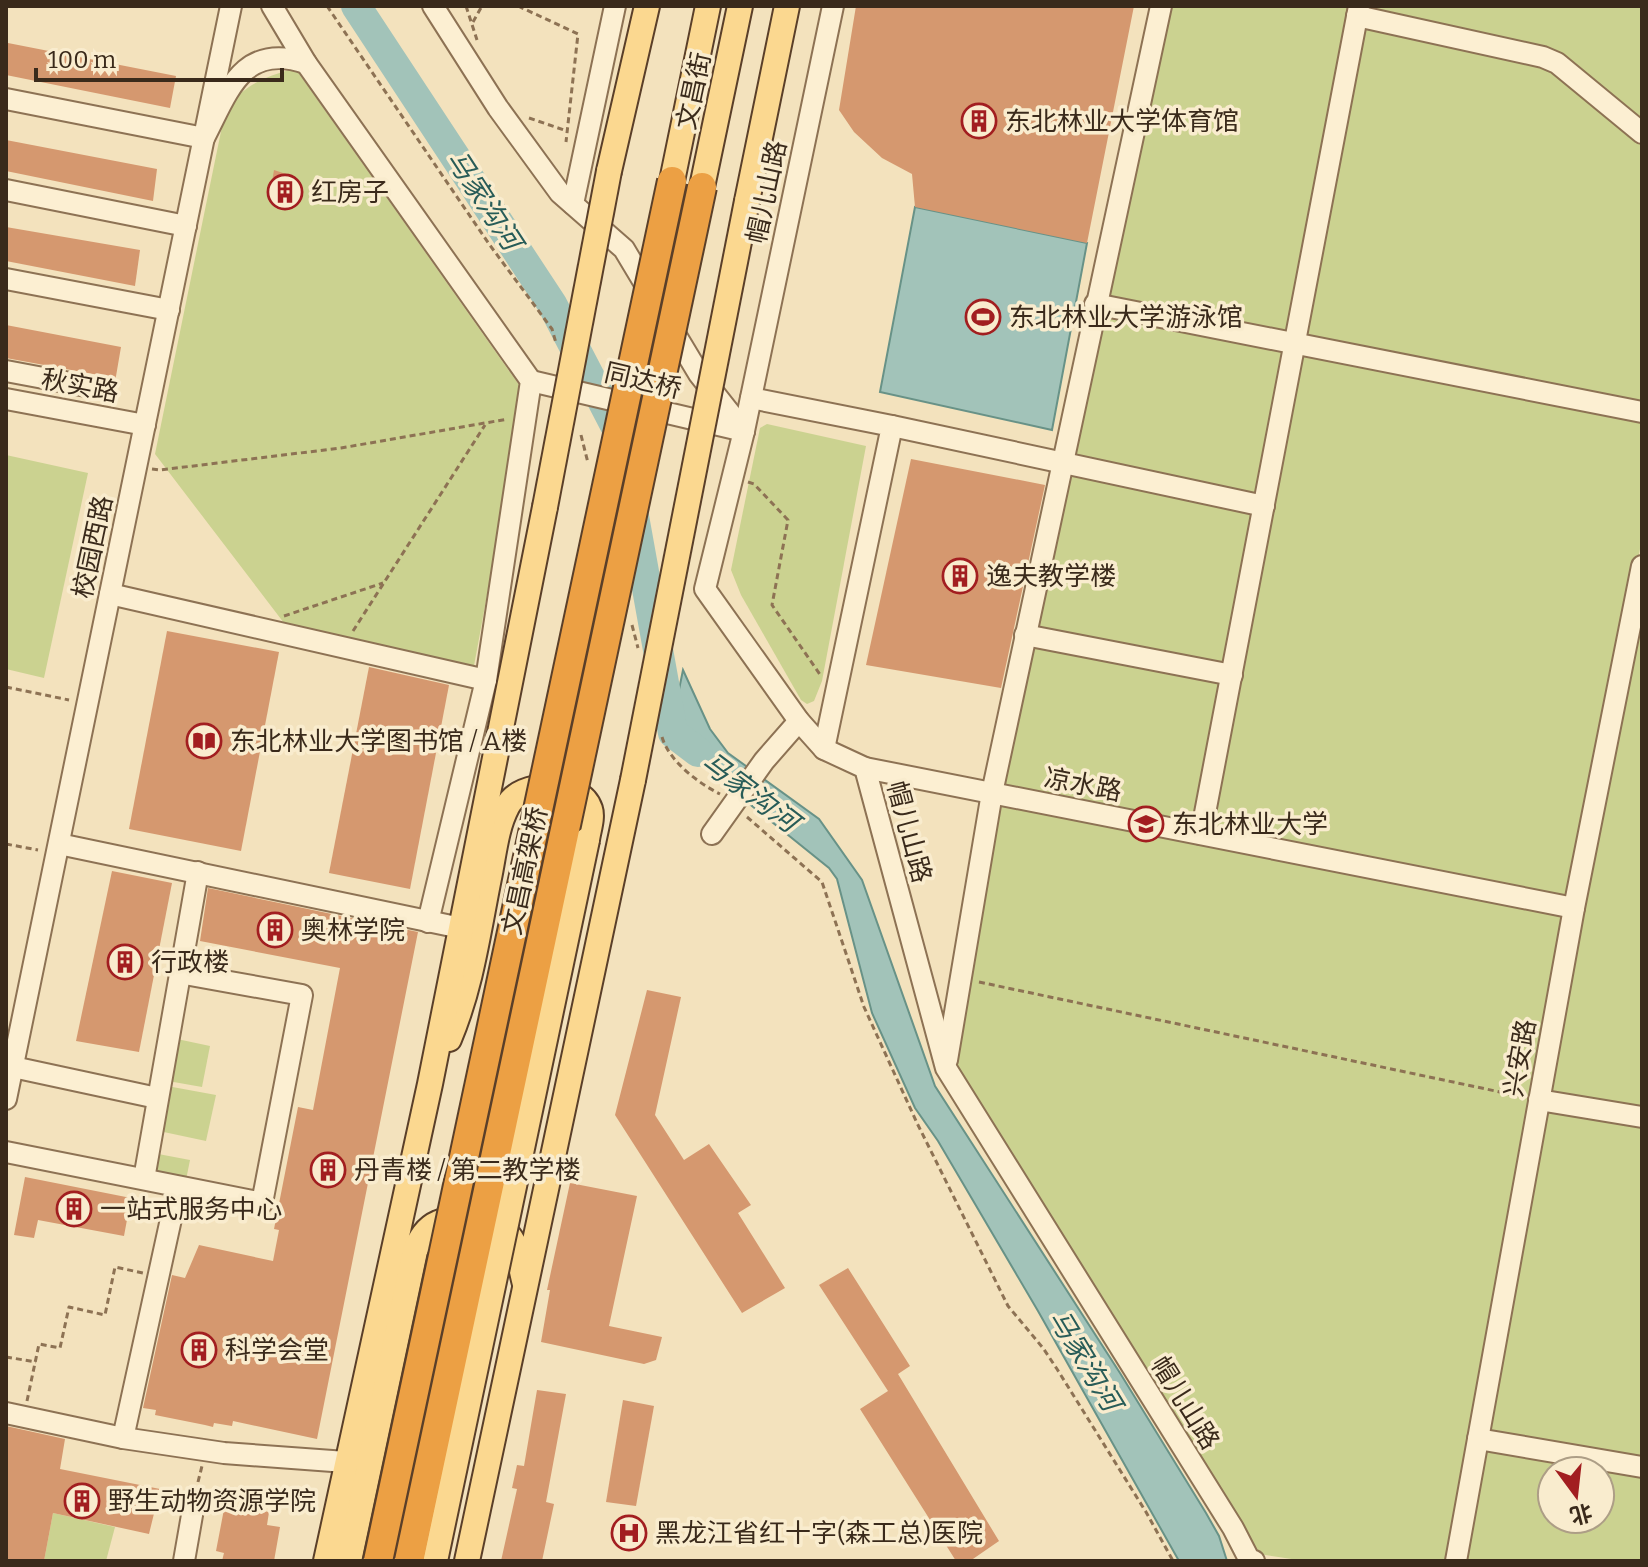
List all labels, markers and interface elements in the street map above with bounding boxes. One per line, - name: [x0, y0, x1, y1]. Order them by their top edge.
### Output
- scale bar: [36, 32, 282, 82]
- text: 100 m: [48, 46, 116, 74]
- street label: 文昌街: [671, 50, 717, 132]
- building icon: 东北林业大学体育馆: [960, 102, 998, 140]
- place label: 东北林业大学体育馆: [1005, 106, 1239, 137]
- street label: 帽儿山路: [741, 138, 793, 246]
- water label: 马家沟河: [440, 144, 531, 260]
- building icon: 红房子: [266, 173, 304, 211]
- place label: 红房子: [311, 177, 389, 208]
- sports icon: 东北林业大学游泳馆: [964, 298, 1002, 336]
- place label: 东北林业大学游泳馆: [1009, 302, 1243, 333]
- street label: 同达桥: [602, 357, 684, 405]
- street label: 秋实路: [39, 363, 121, 409]
- street label: 校园西路: [67, 493, 119, 601]
- building icon: 逸夫教学楼: [941, 557, 979, 595]
- place label: 逸夫教学楼: [986, 561, 1116, 592]
- library icon: 东北林业大学图书馆 / A楼: [185, 722, 223, 760]
- place label: 东北林业大学图书馆 / A楼: [230, 726, 527, 757]
- water label: 马家沟河: [695, 745, 809, 842]
- street label: 凉水路: [1042, 762, 1124, 808]
- street label: 帽儿山路: [881, 778, 937, 886]
- street label: 文昌高架桥: [496, 804, 554, 938]
- school or university icon: 东北林业大学: [1127, 805, 1165, 843]
- place label: 东北林业大学: [1172, 809, 1328, 840]
- building icon: 奥林学院: [256, 911, 294, 949]
- place label: 奥林学院: [301, 915, 405, 946]
- building icon: 行政楼: [106, 943, 144, 981]
- place label: 行政楼: [151, 947, 229, 978]
- street label: 兴安路: [1498, 1017, 1542, 1099]
- building icon: 丹青楼 / 第二教学楼: [309, 1151, 347, 1189]
- place label: 丹青楼 / 第二教学楼: [354, 1155, 581, 1186]
- building icon: 一站式服务中心: [55, 1190, 93, 1228]
- place label: 一站式服务中心: [100, 1194, 282, 1225]
- water label: 马家沟河: [1042, 1303, 1131, 1421]
- building icon: 科学会堂: [180, 1331, 218, 1369]
- place label: 科学会堂: [225, 1335, 329, 1366]
- street label: 帽儿山路: [1144, 1351, 1226, 1455]
- north arrow: [1536, 1455, 1616, 1535]
- building icon: 野生动物资源学院: [63, 1482, 101, 1520]
- place label: 野生动物资源学院: [108, 1486, 316, 1517]
- text: 北: [1567, 1498, 1595, 1530]
- hospital icon: 黑龙江省红十字(森工总)医院: [610, 1514, 648, 1552]
- place label: 黑龙江省红十字(森工总)医院: [655, 1518, 983, 1549]

